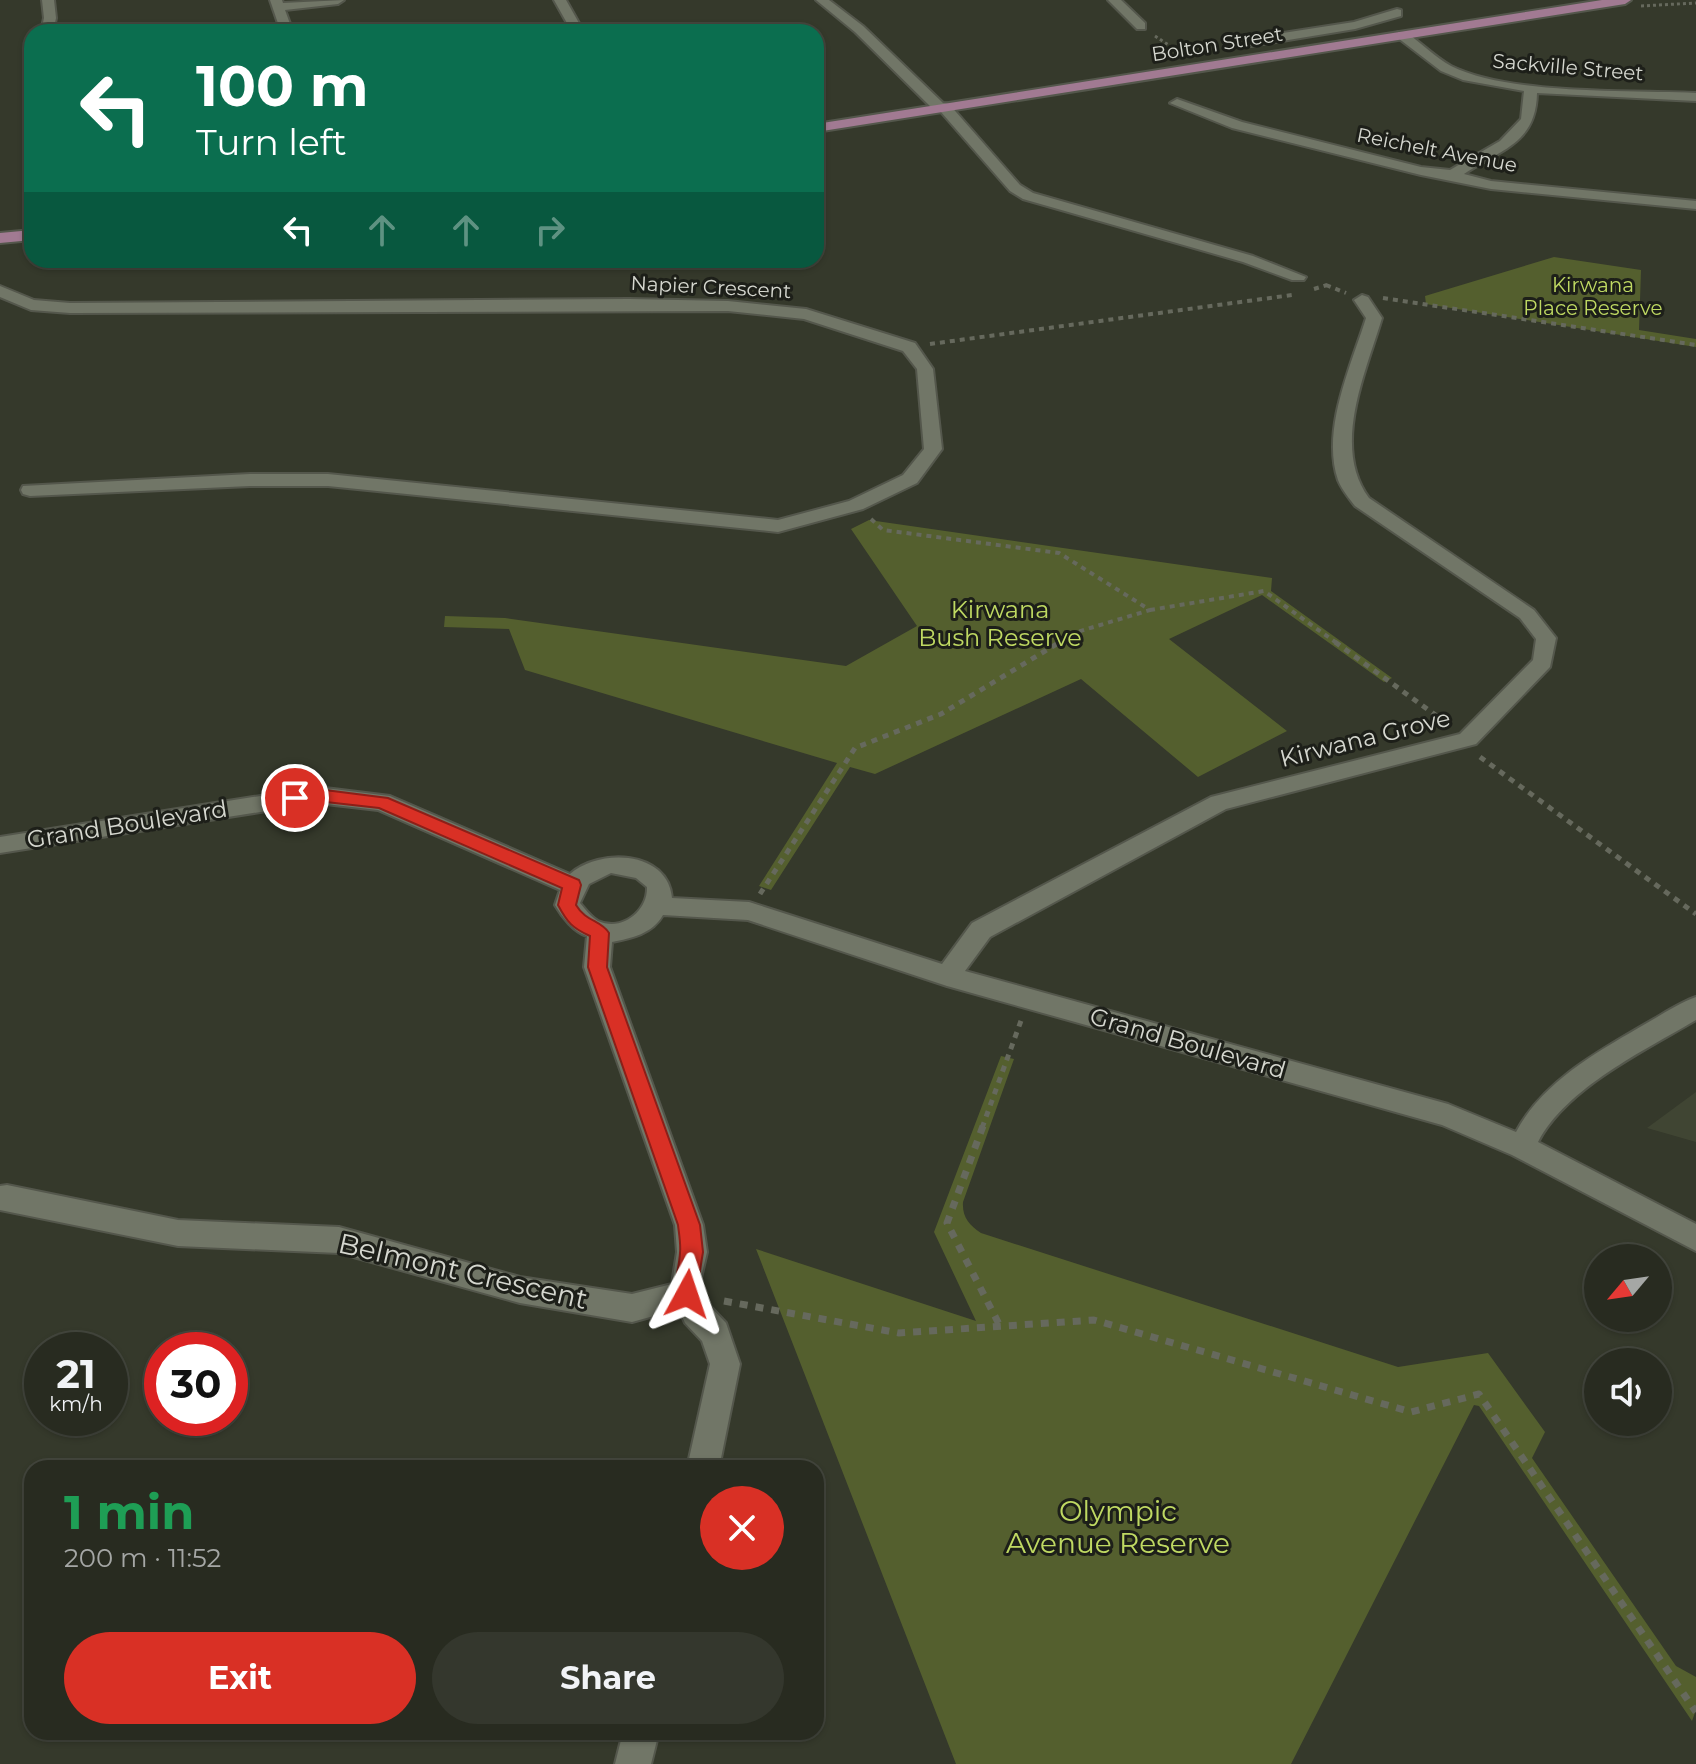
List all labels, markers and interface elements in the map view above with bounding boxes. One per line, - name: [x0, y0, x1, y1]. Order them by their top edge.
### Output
- street label: Bolton Street: [1150, 22, 1284, 66]
- street label: Sackville Street: [1492, 48, 1644, 86]
- text: 100 m: [196, 52, 369, 120]
- icon: left: [64, 56, 168, 160]
- text: Turn left: [196, 120, 347, 164]
- street label: Reichelt Avenue: [1355, 123, 1519, 177]
- icon: left: [276, 208, 320, 252]
- icon: ahead: [360, 208, 404, 252]
- icon: ahead: [444, 208, 488, 252]
- icon: right: [528, 208, 572, 252]
- street label: Napier Crescent: [630, 271, 792, 303]
- park label: Kirwana Place Reserve: [1523, 273, 1663, 320]
- park label: Kirwana Bush Reserve: [918, 595, 1082, 652]
- street label: Kirwana Grove: [1277, 703, 1453, 773]
- pin: [261, 764, 329, 832]
- icon: arrive: [273, 776, 317, 820]
- street label: Grand Boulevard: [25, 794, 229, 854]
- street label: Grand Boulevard: [1087, 1001, 1289, 1085]
- street label: Belmont Crescent: [335, 1226, 591, 1316]
- north arrow: [1584, 1244, 1672, 1332]
- map controls: [1584, 1244, 1672, 1436]
- position arrow: [645, 1252, 729, 1336]
- speed limit sign: 30: [144, 1332, 248, 1436]
- button: sound: [1584, 1348, 1672, 1436]
- text: 21: [56, 1349, 96, 1398]
- text: km/h: [49, 1392, 103, 1416]
- text: 1 min: [64, 1483, 194, 1541]
- button: close: [700, 1486, 784, 1570]
- park label: Olympic Avenue Reserve: [1006, 1494, 1230, 1560]
- text: 200 m · 11:52: [64, 1542, 221, 1574]
- button: Exit: [64, 1632, 416, 1724]
- button: Share: [432, 1632, 784, 1724]

